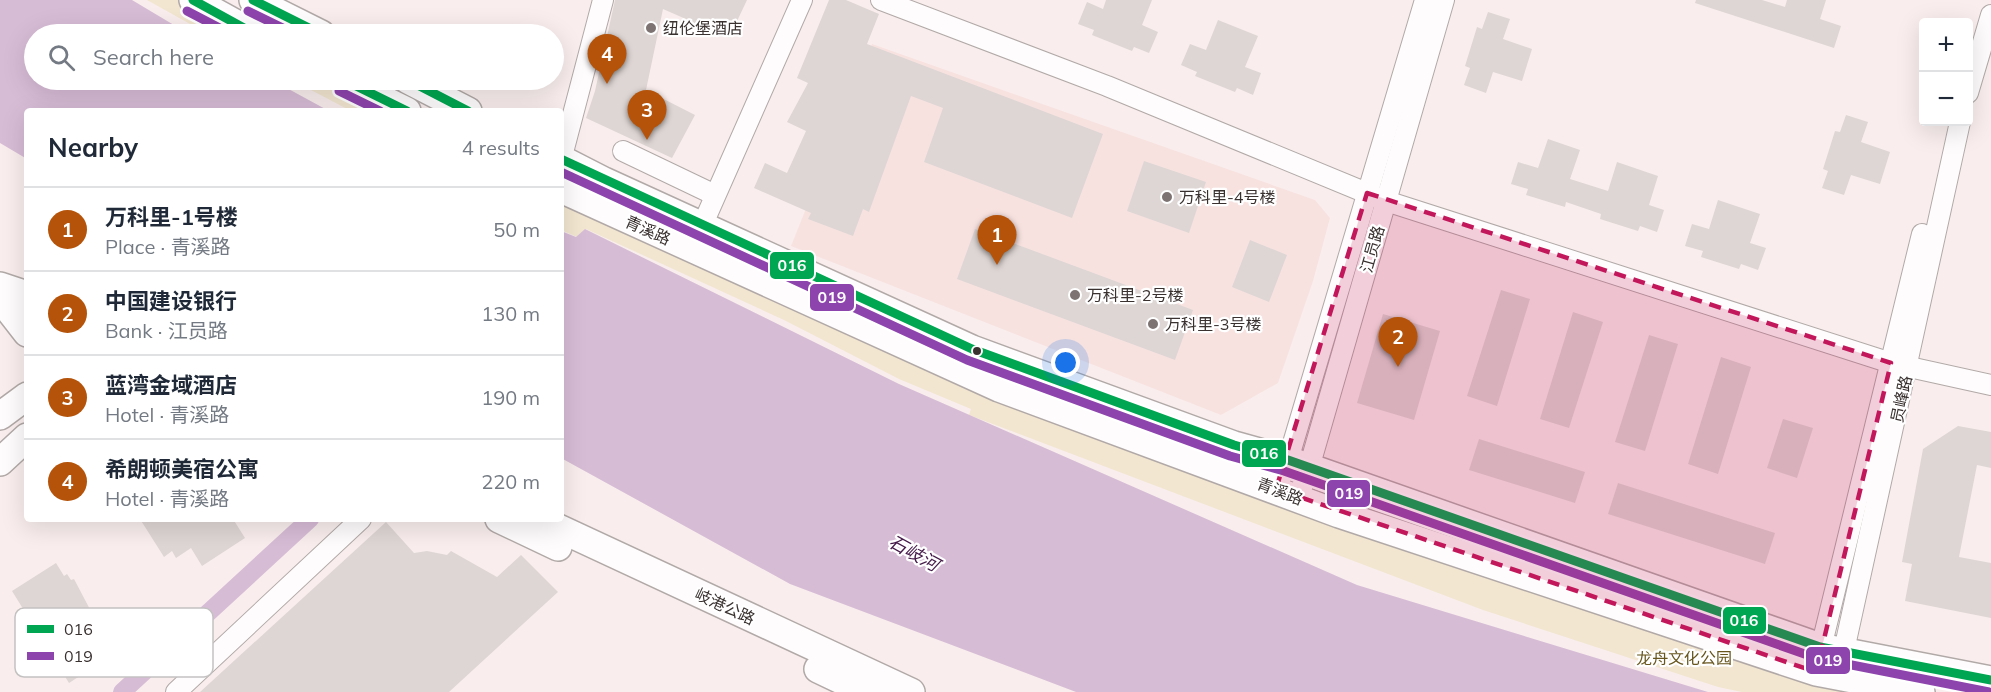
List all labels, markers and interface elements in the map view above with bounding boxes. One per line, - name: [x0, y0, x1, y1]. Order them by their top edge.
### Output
- place label: 纽伦堡酒店: [663, 18, 743, 38]
- map controls: [1919, 18, 1973, 126]
- button: +: [1919, 18, 1973, 72]
- marker: 纽伦堡酒店: [644, 21, 658, 35]
- search box: [24, 24, 564, 90]
- pin: 4: [588, 34, 626, 84]
- icon: search: [45, 41, 78, 74]
- text: Search here: [93, 43, 214, 71]
- button: −: [1919, 72, 1973, 126]
- pin: 3: [628, 90, 666, 140]
- text: Nearby: [48, 131, 138, 164]
- text: 4 results: [462, 135, 540, 160]
- place label: 万科里-4号楼: [1179, 187, 1275, 207]
- marker: 万科里-4号楼: [1160, 190, 1174, 204]
- text: 万科里-1号楼: [105, 203, 238, 231]
- street label: 青溪路: [622, 211, 674, 249]
- pin: 1: [978, 216, 1016, 265]
- text: 1: [62, 217, 74, 242]
- text: 50 m: [493, 217, 540, 242]
- street label: 江员路: [1356, 223, 1388, 275]
- text: Place · 青溪路: [105, 234, 230, 259]
- line badge: 016: [769, 251, 815, 280]
- text: 016: [778, 255, 807, 275]
- line badge: 019: [809, 283, 855, 312]
- place label: 万科里-2号楼: [1087, 285, 1183, 305]
- text: 中国建设银行: [105, 287, 237, 315]
- text: 019: [818, 287, 846, 307]
- marker: 万科里-2号楼: [1068, 288, 1082, 302]
- text: 2: [62, 301, 74, 326]
- text: 130 m: [481, 301, 540, 326]
- place label: 万科里-3号楼: [1165, 314, 1261, 334]
- marker: 万科里-3号楼: [1146, 317, 1160, 331]
- text: Bank · 江员路: [105, 318, 228, 343]
- pin: 2: [1378, 318, 1418, 367]
- unlabelled marker: [971, 345, 983, 357]
- your location: [1051, 348, 1080, 377]
- text: 蓝湾金域酒店: [105, 371, 237, 399]
- street label: 员峰路: [1886, 373, 1916, 425]
- text: 3: [62, 385, 74, 410]
- text: 190 m: [481, 385, 540, 410]
- text: Hotel · 青溪路: [105, 402, 229, 427]
- line badge: 016: [1241, 439, 1287, 468]
- text: 016: [1250, 443, 1279, 463]
- text: 希朗顿美宿公寓: [105, 455, 259, 483]
- text: 4: [62, 469, 74, 494]
- text: 220 m: [481, 469, 540, 494]
- street label: 青溪路: [1254, 473, 1306, 509]
- line badge: 019: [1326, 479, 1371, 508]
- text: 019: [1335, 483, 1363, 503]
- text: Hotel · 青溪路: [105, 486, 229, 511]
- water label: 石岐河: [885, 530, 946, 578]
- street label: 岐港公路: [692, 583, 758, 629]
- line badge: 016: [1722, 606, 1767, 635]
- legend: [15, 608, 213, 677]
- text: 016: [1730, 610, 1759, 630]
- text: 016: [64, 619, 93, 639]
- text: 019: [64, 646, 93, 666]
- line badge: 019: [1805, 646, 1851, 675]
- park label: 龙舟文化公园: [1636, 648, 1732, 668]
- text: 019: [1814, 650, 1842, 670]

